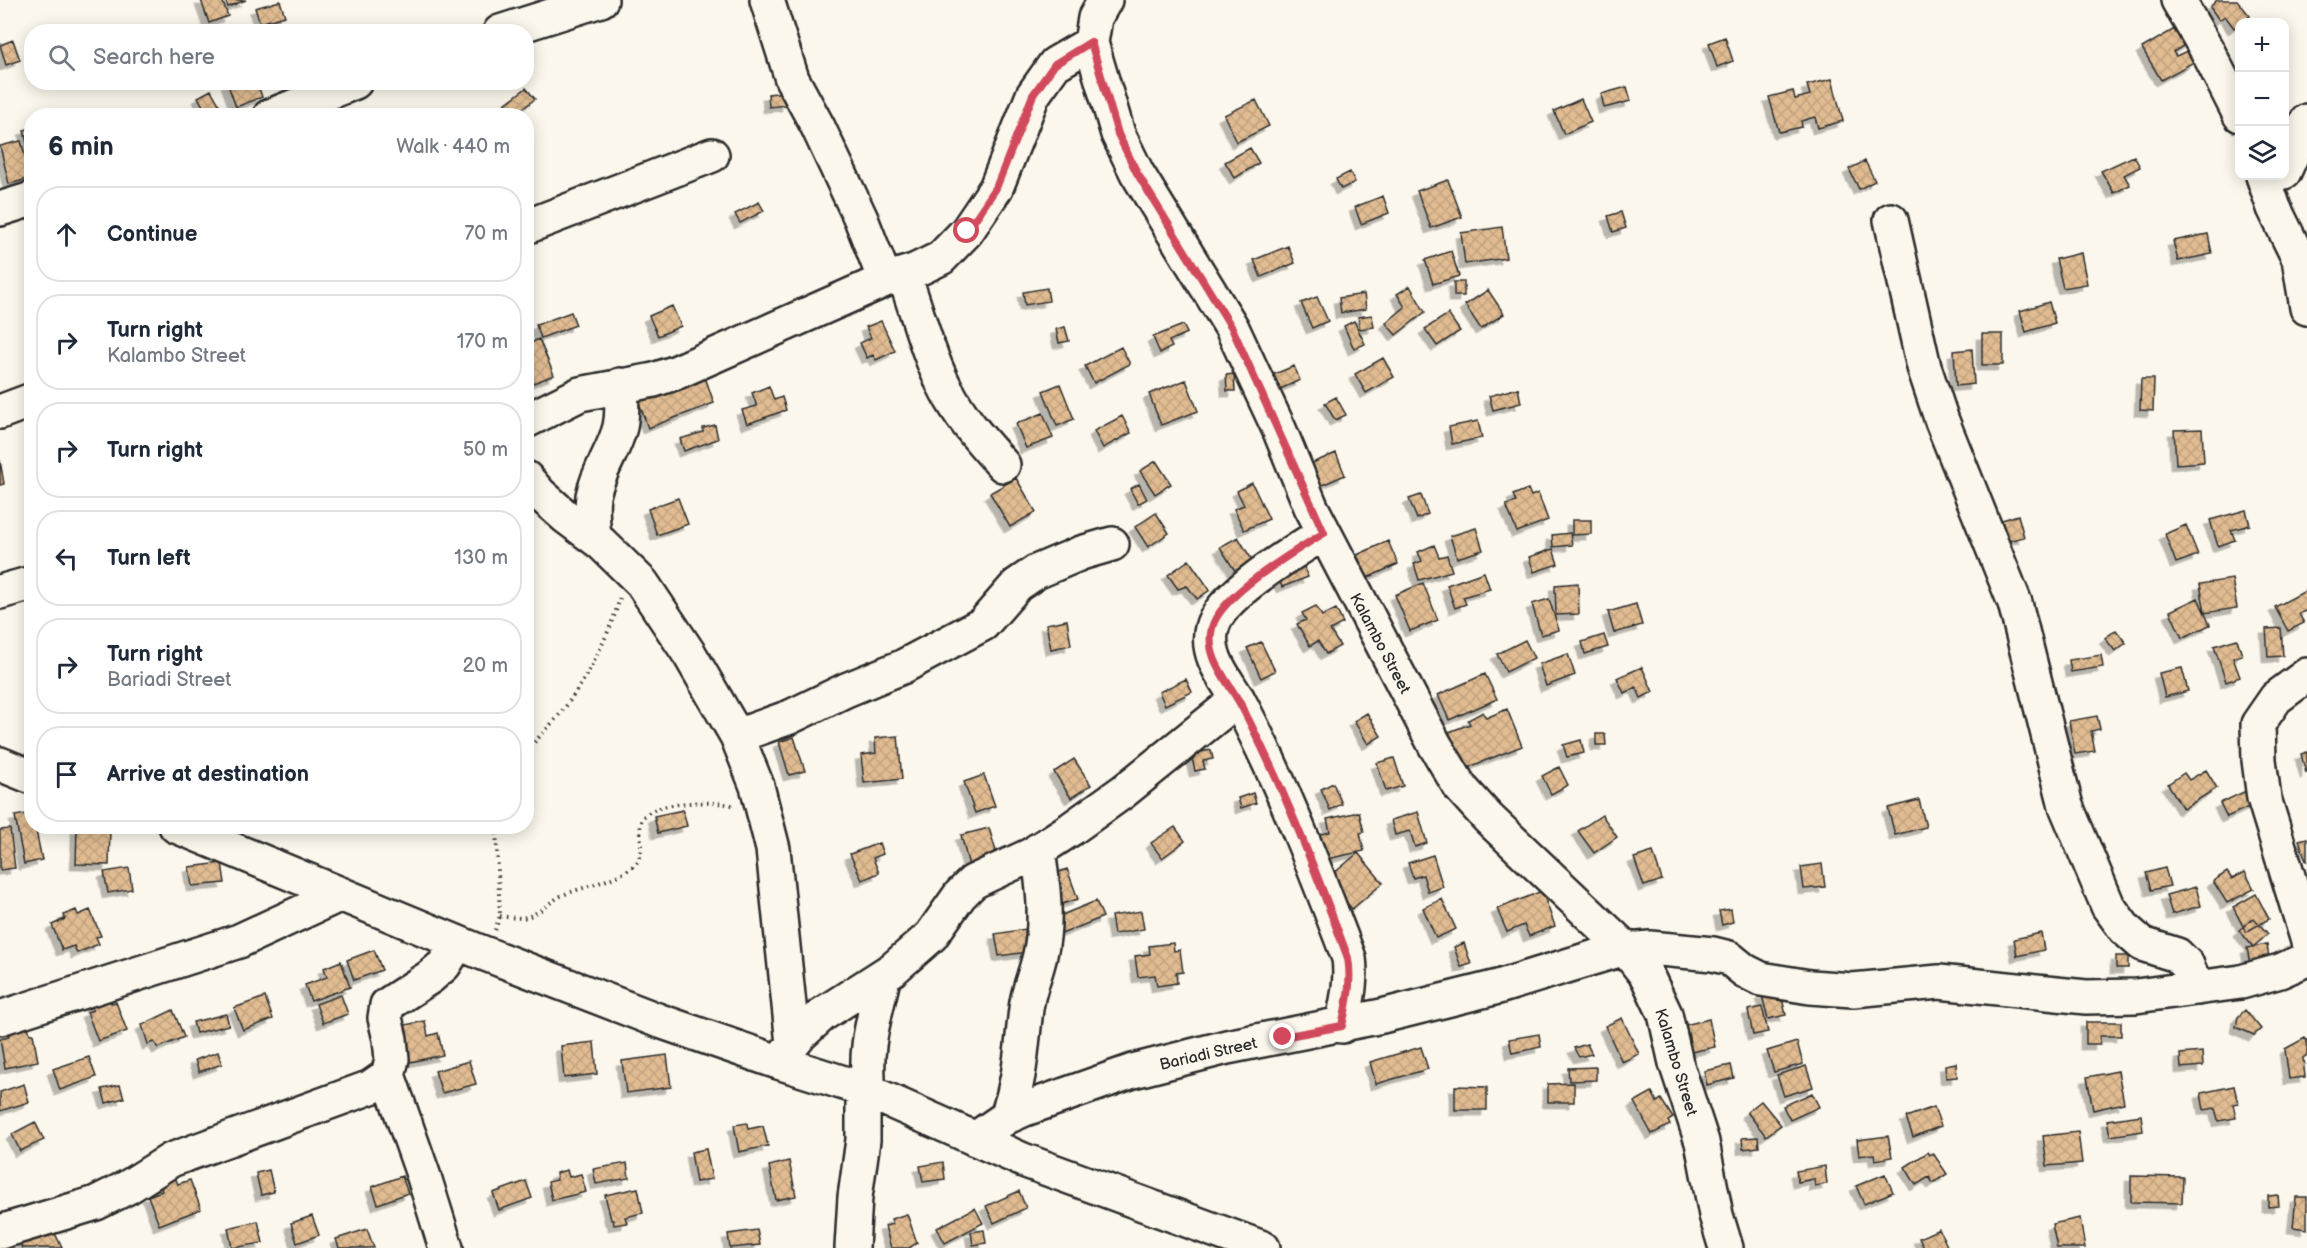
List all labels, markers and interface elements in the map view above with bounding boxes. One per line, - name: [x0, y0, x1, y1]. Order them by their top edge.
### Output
- map controls: [2235, 18, 2289, 180]
- button: +: [2235, 18, 2289, 72]
- search box: [24, 24, 534, 90]
- icon: search: [45, 41, 78, 74]
- text: Search here: [93, 44, 215, 71]
- button: −: [2235, 72, 2289, 126]
- button: layers: [2235, 126, 2289, 180]
- text: 6 min: [48, 132, 114, 163]
- text: Walk · 440 m: [396, 135, 510, 159]
- route start: [953, 217, 979, 243]
- icon: ahead: [50, 218, 83, 251]
- text: Continue: [107, 221, 197, 248]
- text: 70 m: [464, 222, 508, 246]
- text: Turn right: [107, 317, 203, 344]
- icon: right: [50, 326, 83, 359]
- text: 170 m: [457, 330, 508, 354]
- text: Kalambo Street: [107, 344, 246, 368]
- icon: right: [50, 434, 83, 467]
- text: Turn right: [107, 437, 203, 464]
- text: 50 m: [463, 438, 508, 462]
- icon: left: [50, 542, 83, 575]
- text: Turn left: [107, 545, 191, 572]
- text: 130 m: [454, 546, 508, 570]
- street label: Kalambo Street: [1345, 590, 1414, 697]
- text: Turn right: [107, 641, 203, 668]
- icon: right: [50, 650, 83, 683]
- text: 20 m: [463, 654, 508, 678]
- text: Bariadi Street: [107, 668, 231, 692]
- icon: arrive: [50, 758, 83, 791]
- text: Arrive at destination: [107, 761, 309, 788]
- street label: Kalambo Street: [1650, 1007, 1701, 1118]
- route end: [1269, 1023, 1295, 1049]
- street label: Bariadi Street: [1158, 1034, 1259, 1075]

